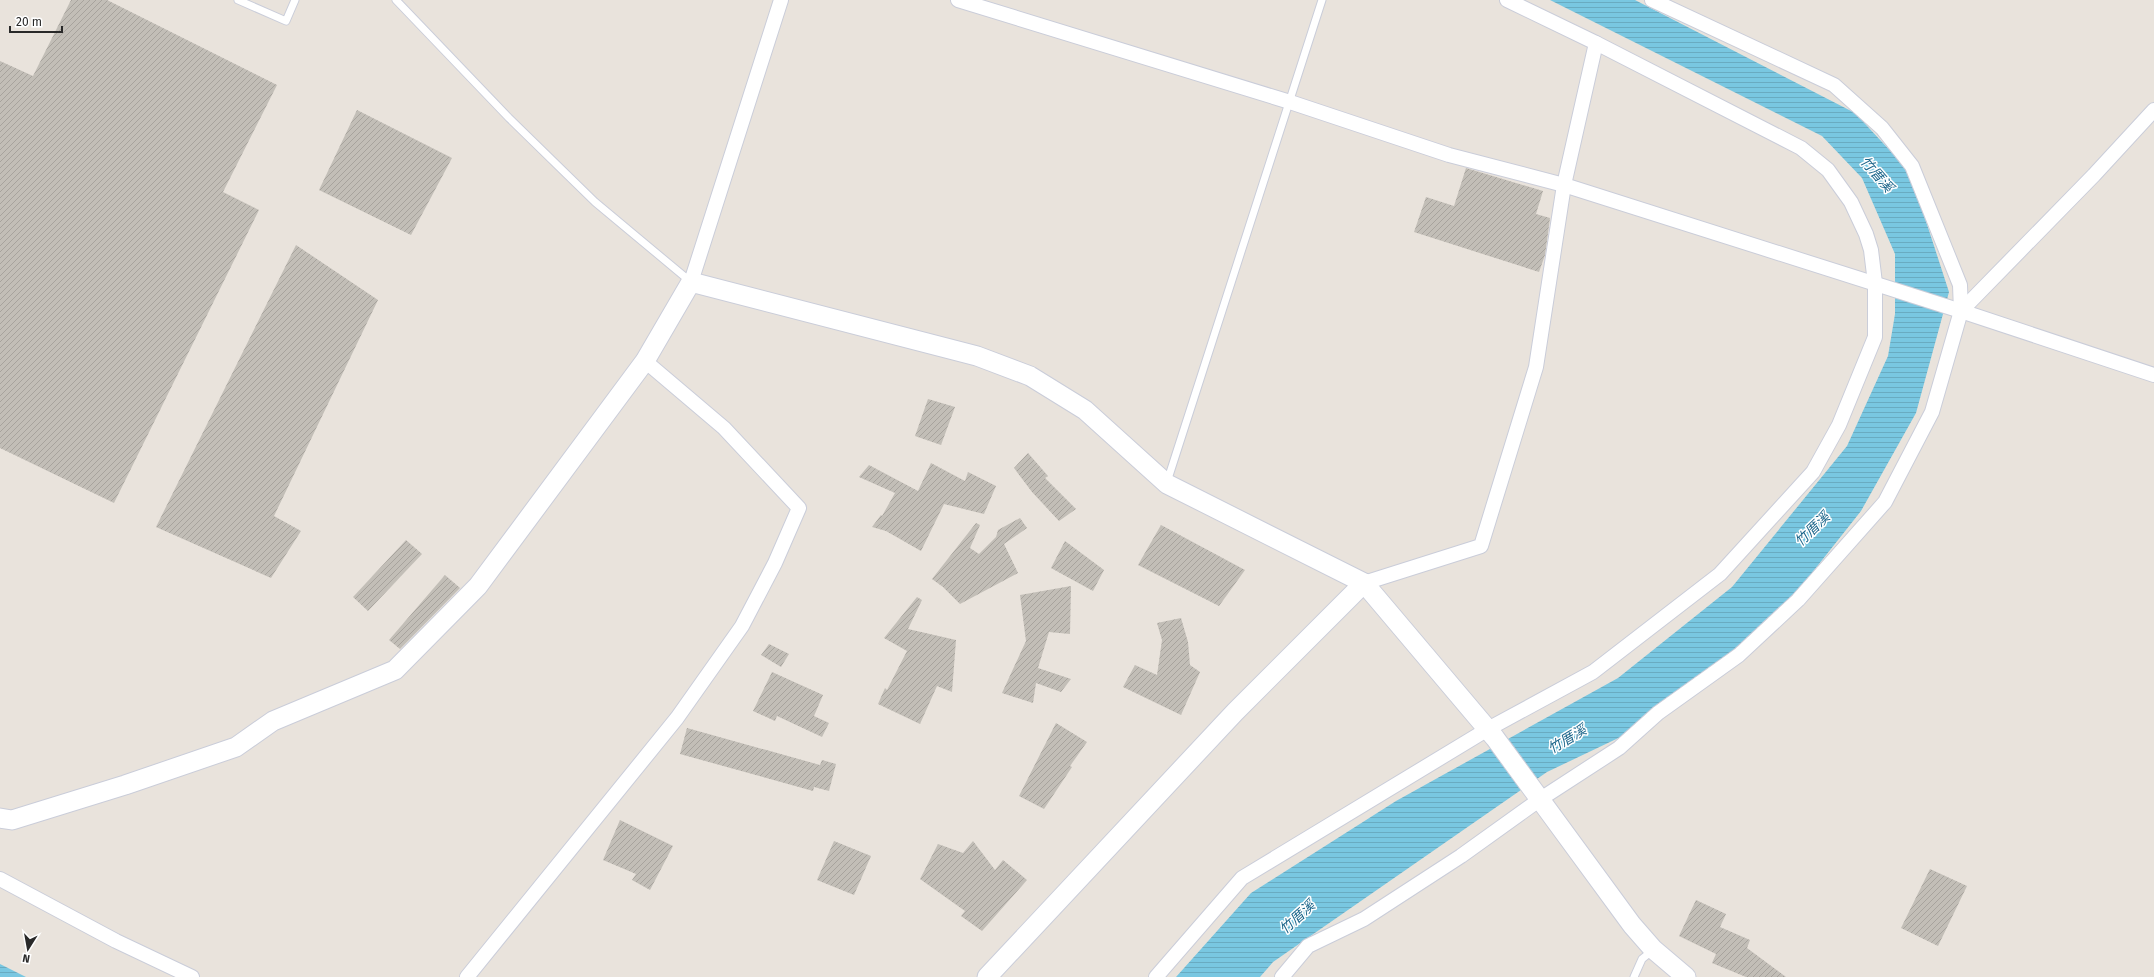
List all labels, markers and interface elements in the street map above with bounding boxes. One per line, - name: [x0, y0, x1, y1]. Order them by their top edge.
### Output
- scale bar: [10, 8, 62, 34]
- text: 20 m: [16, 15, 42, 29]
- water label: 竹厝溪: [1856, 153, 1898, 197]
- water label: 竹厝溪: [1791, 507, 1835, 550]
- water label: 竹厝溪: [1545, 720, 1591, 758]
- water label: 竹厝溪: [1276, 896, 1320, 938]
- north arrow: [8, 929, 48, 969]
- text: N: [21, 951, 31, 965]

